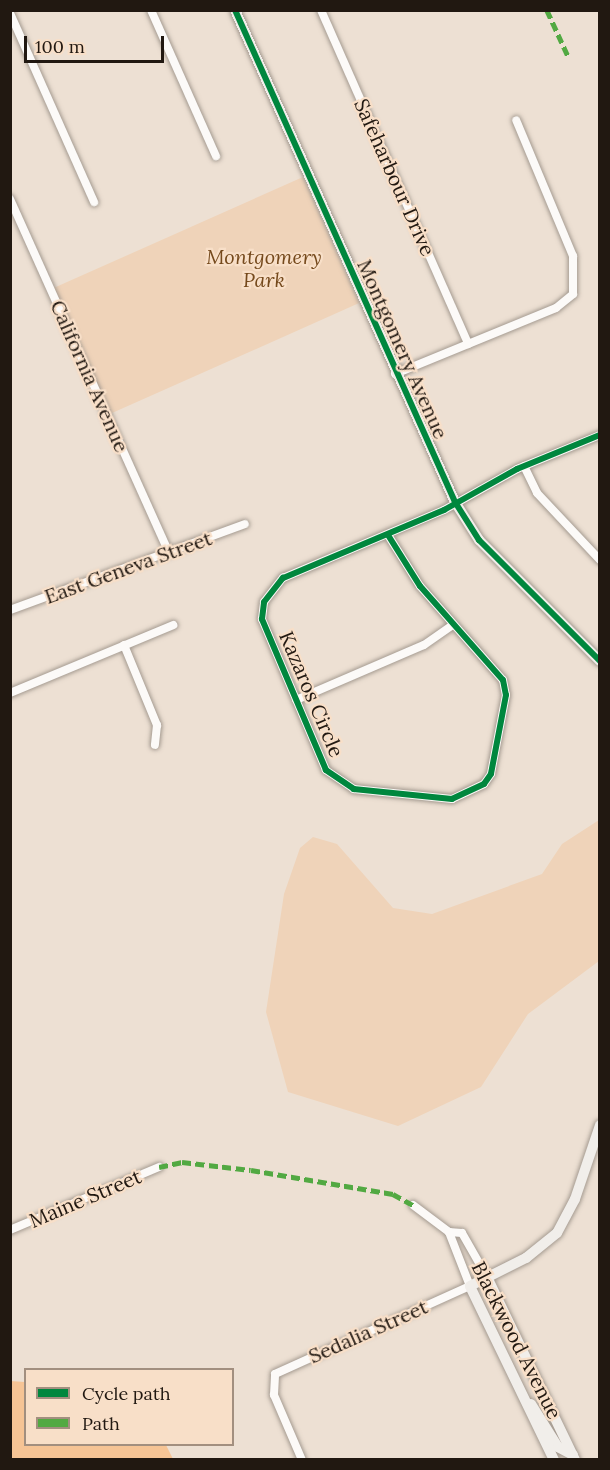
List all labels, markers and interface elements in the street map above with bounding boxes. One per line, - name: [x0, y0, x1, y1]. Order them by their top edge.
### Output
- scale bar: [27, 24, 166, 62]
- text: 100 m: [35, 35, 85, 58]
- street label: Safeharbour Drive: [350, 95, 440, 259]
- park label: Montgomery Park: [206, 245, 322, 292]
- street label: Montgomery Avenue: [353, 256, 453, 442]
- street label: California Avenue: [46, 296, 134, 456]
- street label: East Geneva Street: [41, 526, 215, 608]
- street label: Kazaros Circle: [275, 627, 349, 761]
- street label: Maine Street: [25, 1164, 145, 1232]
- street label: Blackwood Avenue: [467, 1257, 567, 1423]
- street label: Sedalia Street: [305, 1294, 431, 1368]
- legend: [24, 1368, 234, 1446]
- text: Cycle path: [82, 1382, 171, 1405]
- text: Path: [82, 1412, 120, 1435]

